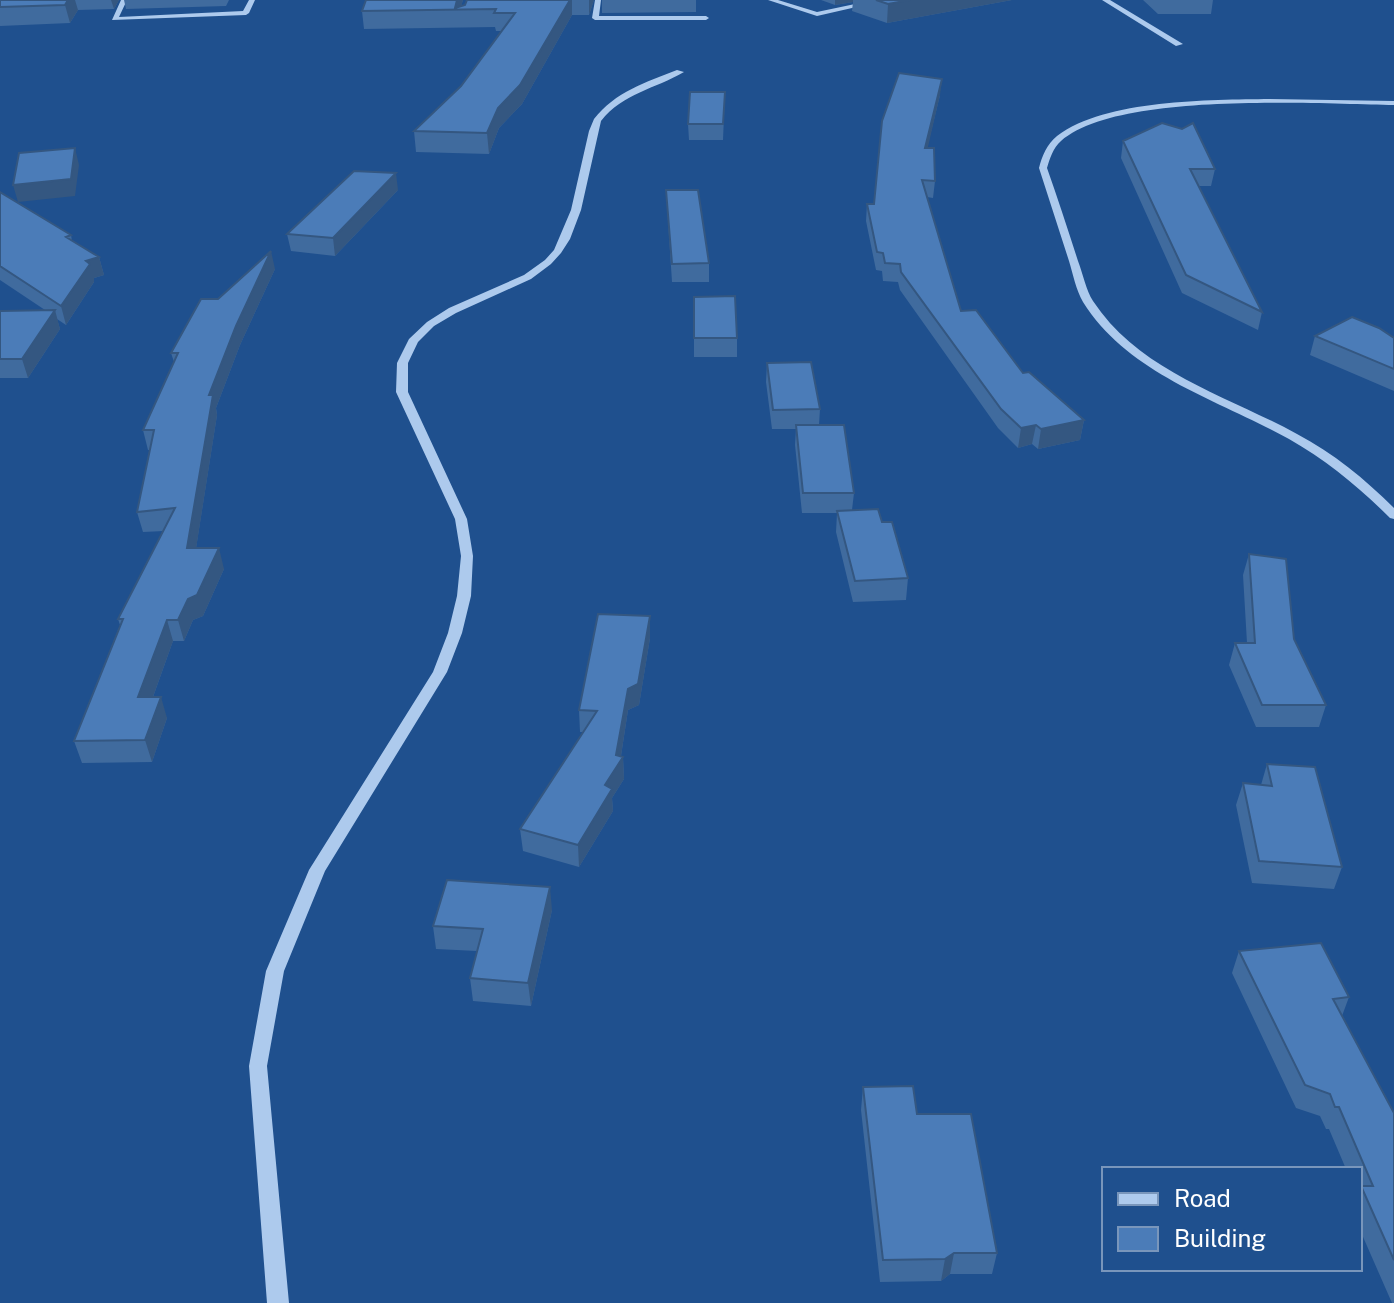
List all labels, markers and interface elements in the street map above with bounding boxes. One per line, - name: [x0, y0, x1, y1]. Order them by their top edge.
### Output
- legend: [1102, 1167, 1362, 1271]
- text: Road: [1174, 1184, 1231, 1212]
- text: Building: [1174, 1224, 1266, 1252]

